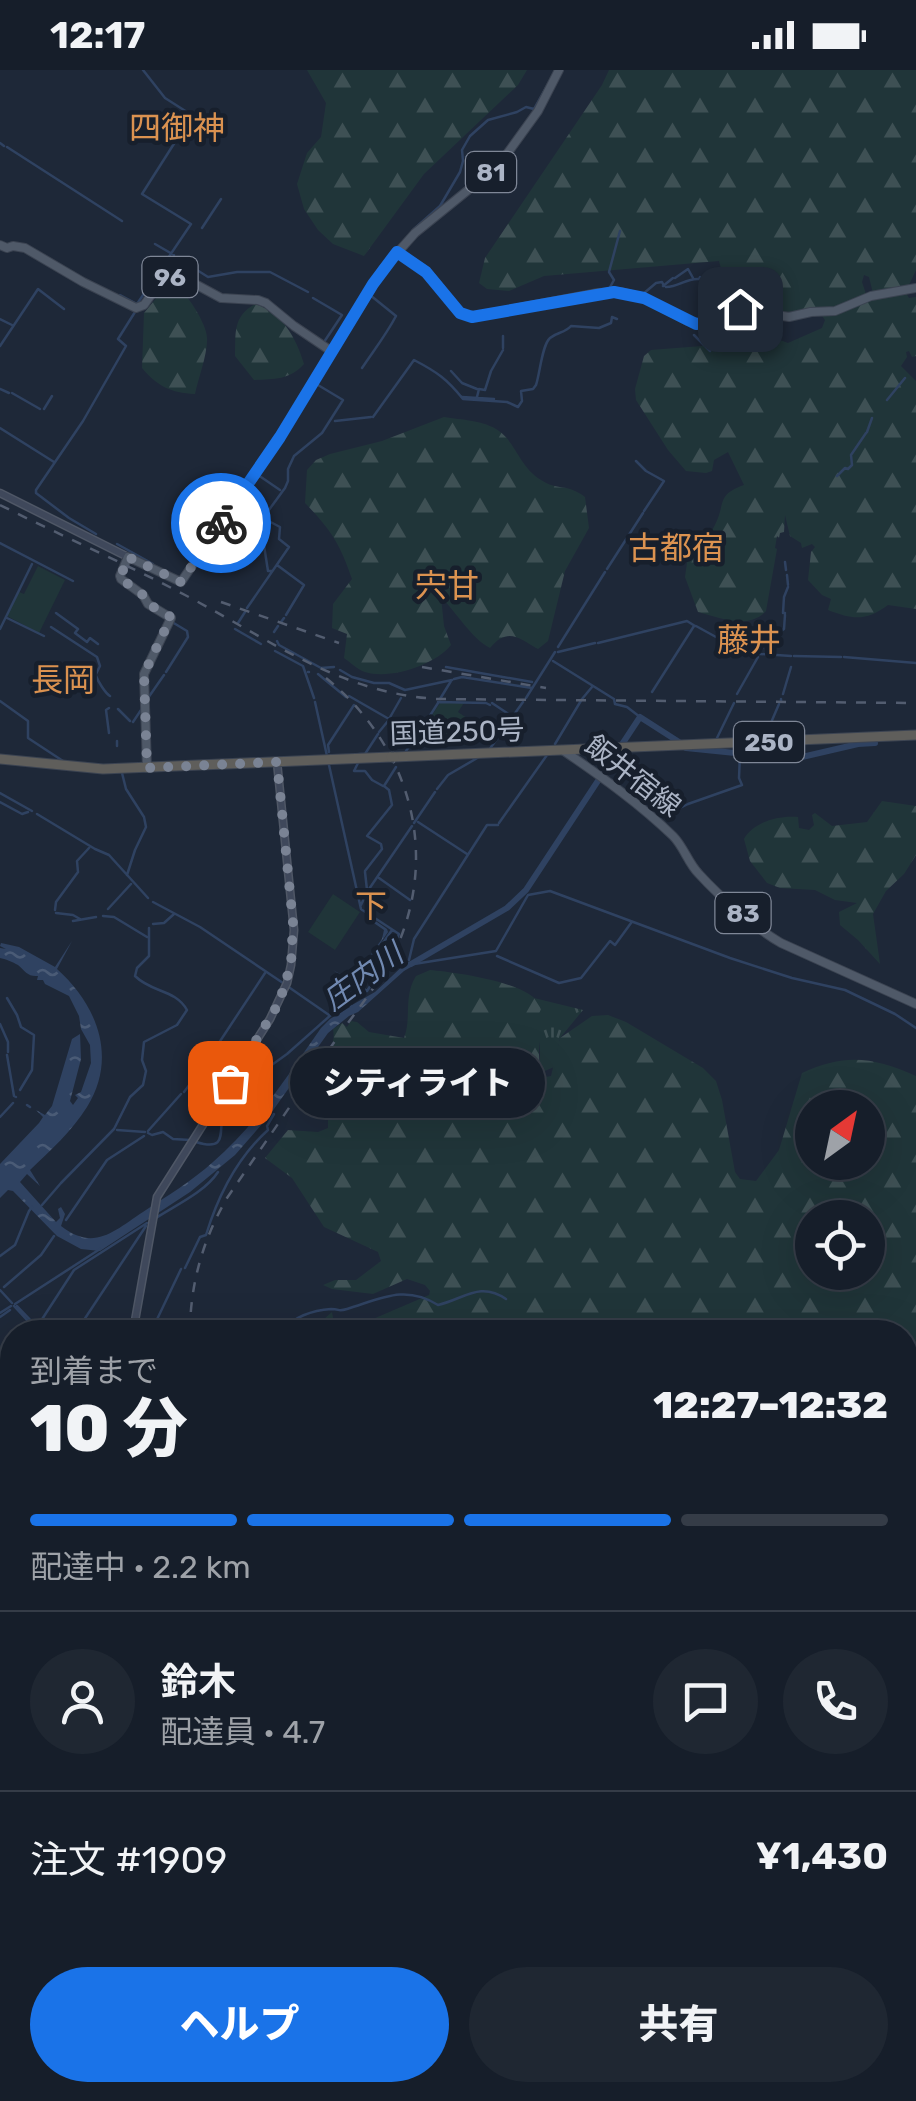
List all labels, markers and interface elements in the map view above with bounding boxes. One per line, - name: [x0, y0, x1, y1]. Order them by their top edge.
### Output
- text: 12:17: [50, 12, 145, 58]
- district label: 四御神: [129, 109, 225, 147]
- road number: 81: [466, 152, 516, 192]
- road number: 96: [142, 257, 198, 297]
- pin: [698, 267, 783, 352]
- icon: home: [713, 282, 768, 337]
- courier: [171, 473, 271, 573]
- icon: bike: [194, 496, 249, 551]
- district label: 古都宿: [628, 529, 724, 567]
- district label: 宍甘: [415, 567, 479, 605]
- district label: 藤井: [717, 621, 781, 659]
- district label: 長岡: [31, 661, 95, 699]
- street label: 国道250号: [389, 713, 525, 751]
- road number: 250: [734, 722, 804, 762]
- street label: 飯井宿線: [579, 729, 687, 823]
- district label: 下: [355, 887, 387, 925]
- road number: 83: [716, 893, 770, 933]
- water label: 庄内川: [316, 934, 412, 1018]
- pin: [188, 1041, 273, 1126]
- callout: シティライト: [290, 1048, 545, 1118]
- icon: bag: [203, 1056, 258, 1111]
- text: シティライト: [322, 1064, 513, 1102]
- north arrow: [795, 1090, 885, 1180]
- map controls: [795, 1090, 885, 1290]
- button: locate: [795, 1200, 885, 1290]
- text: 到着まで: [30, 1352, 158, 1390]
- text: 12:27–12:32: [653, 1382, 888, 1428]
- text: 10 分: [30, 1390, 188, 1467]
- text: 配達中 · 2.2 km: [30, 1548, 251, 1586]
- button: person: [30, 1649, 135, 1754]
- button: chat: [653, 1649, 758, 1754]
- button: phone: [783, 1649, 888, 1754]
- text: 鈴木: [160, 1659, 236, 1705]
- text: 配達員 · 4.7: [160, 1713, 325, 1751]
- text: ¥1,430: [756, 1833, 888, 1879]
- text: 注文 #1909: [30, 1837, 227, 1883]
- button: ヘルプ: [30, 1967, 449, 2082]
- button: 共有: [469, 1967, 888, 2082]

